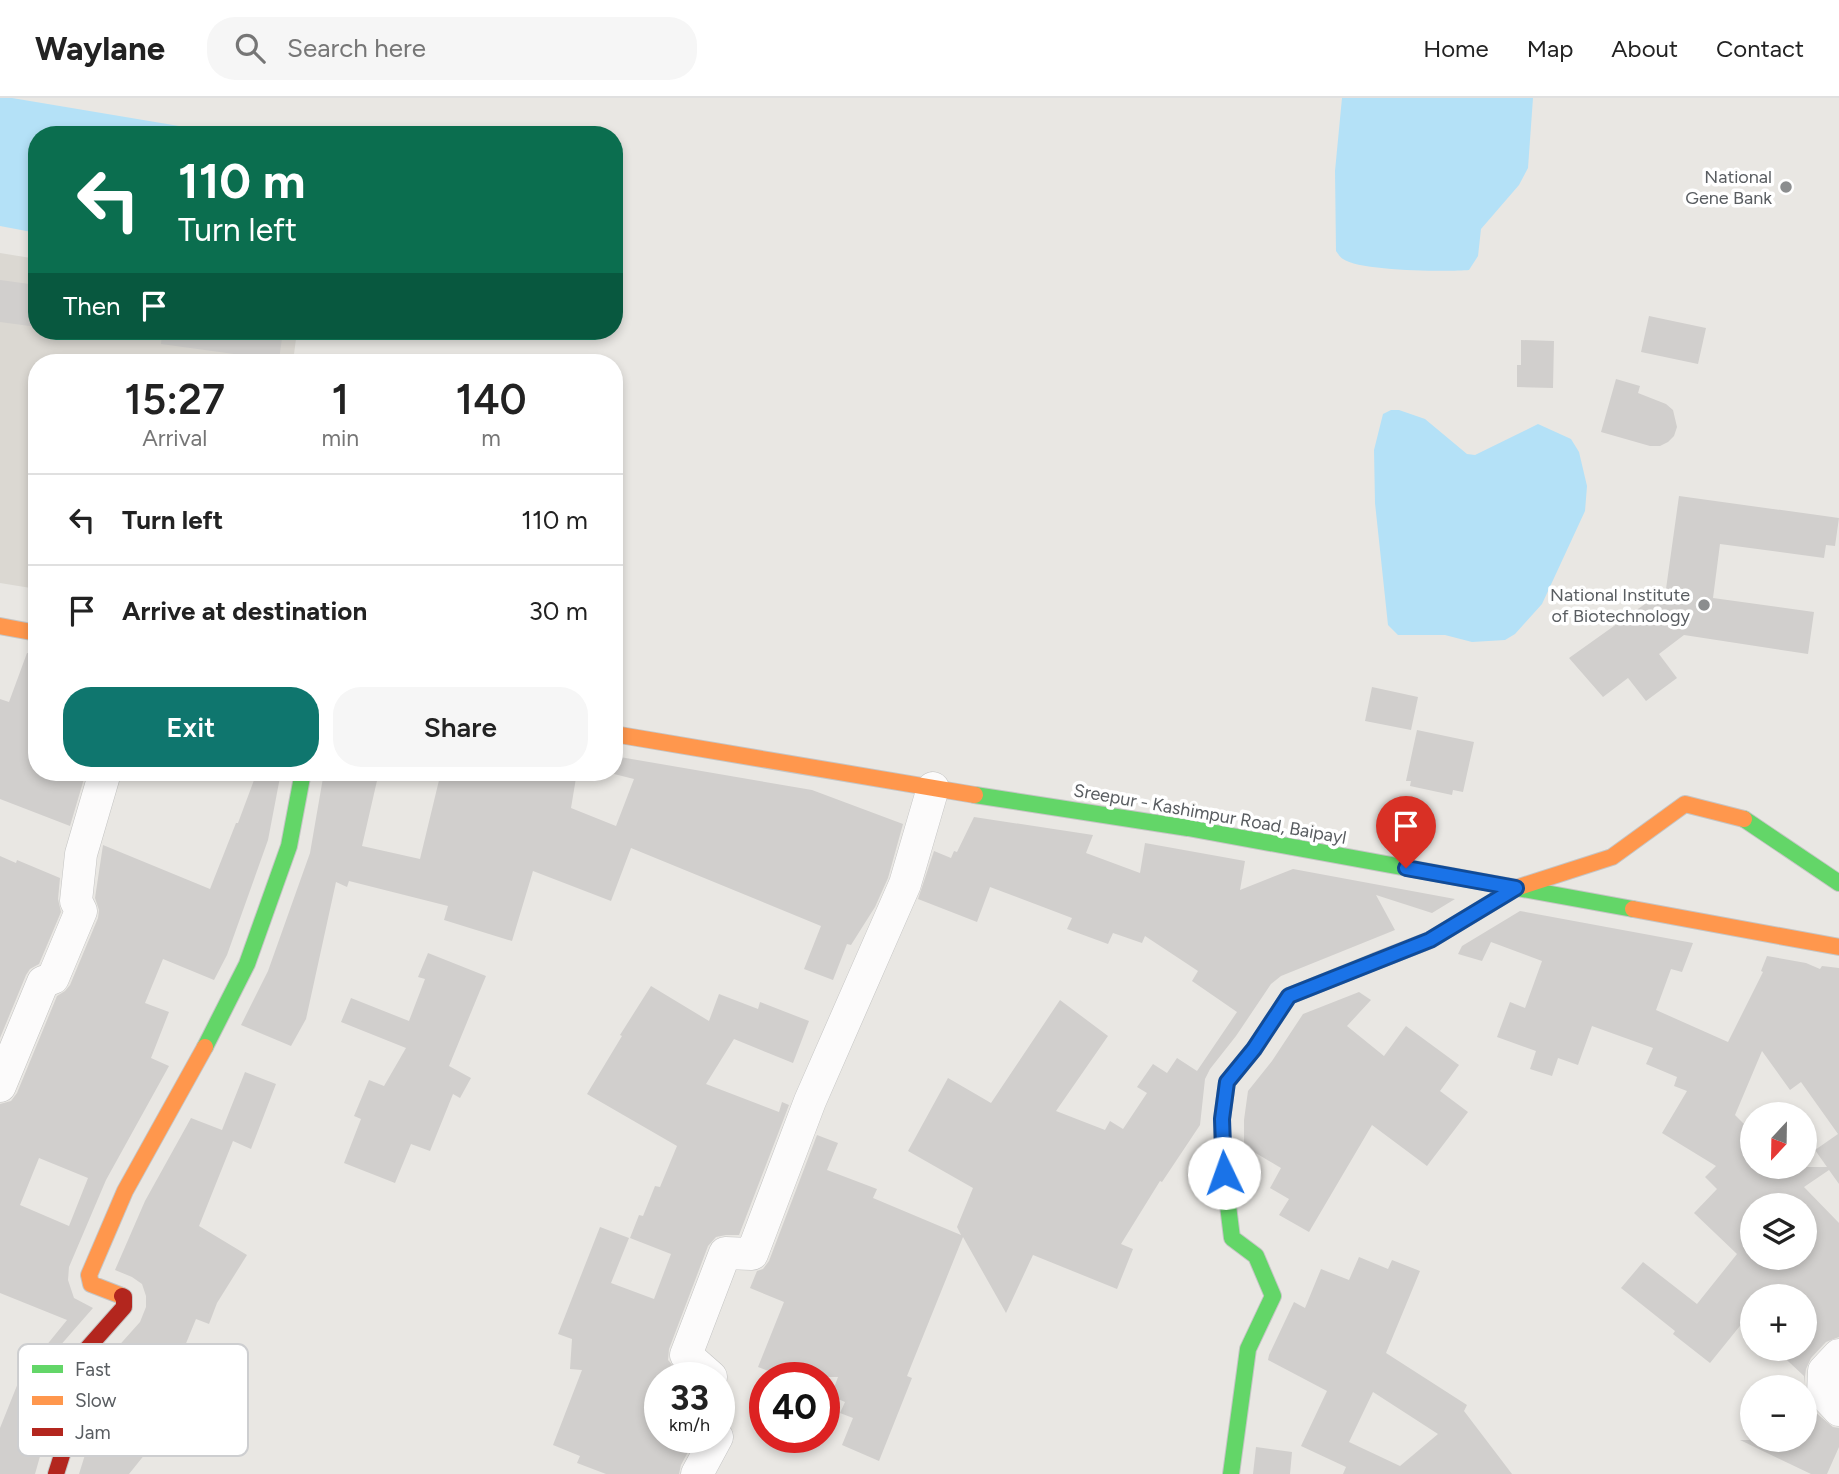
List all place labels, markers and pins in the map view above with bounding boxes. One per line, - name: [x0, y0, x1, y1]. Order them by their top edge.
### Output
- place label: National Gene Bank: [1685, 166, 1772, 209]
- marker: National Gene Bank: [1778, 179, 1794, 195]
- place label: National Institute of Biotechnology: [1550, 584, 1691, 627]
- marker: National Institute of Biotechnology: [1696, 597, 1712, 613]
- pin: [1376, 796, 1436, 868]

